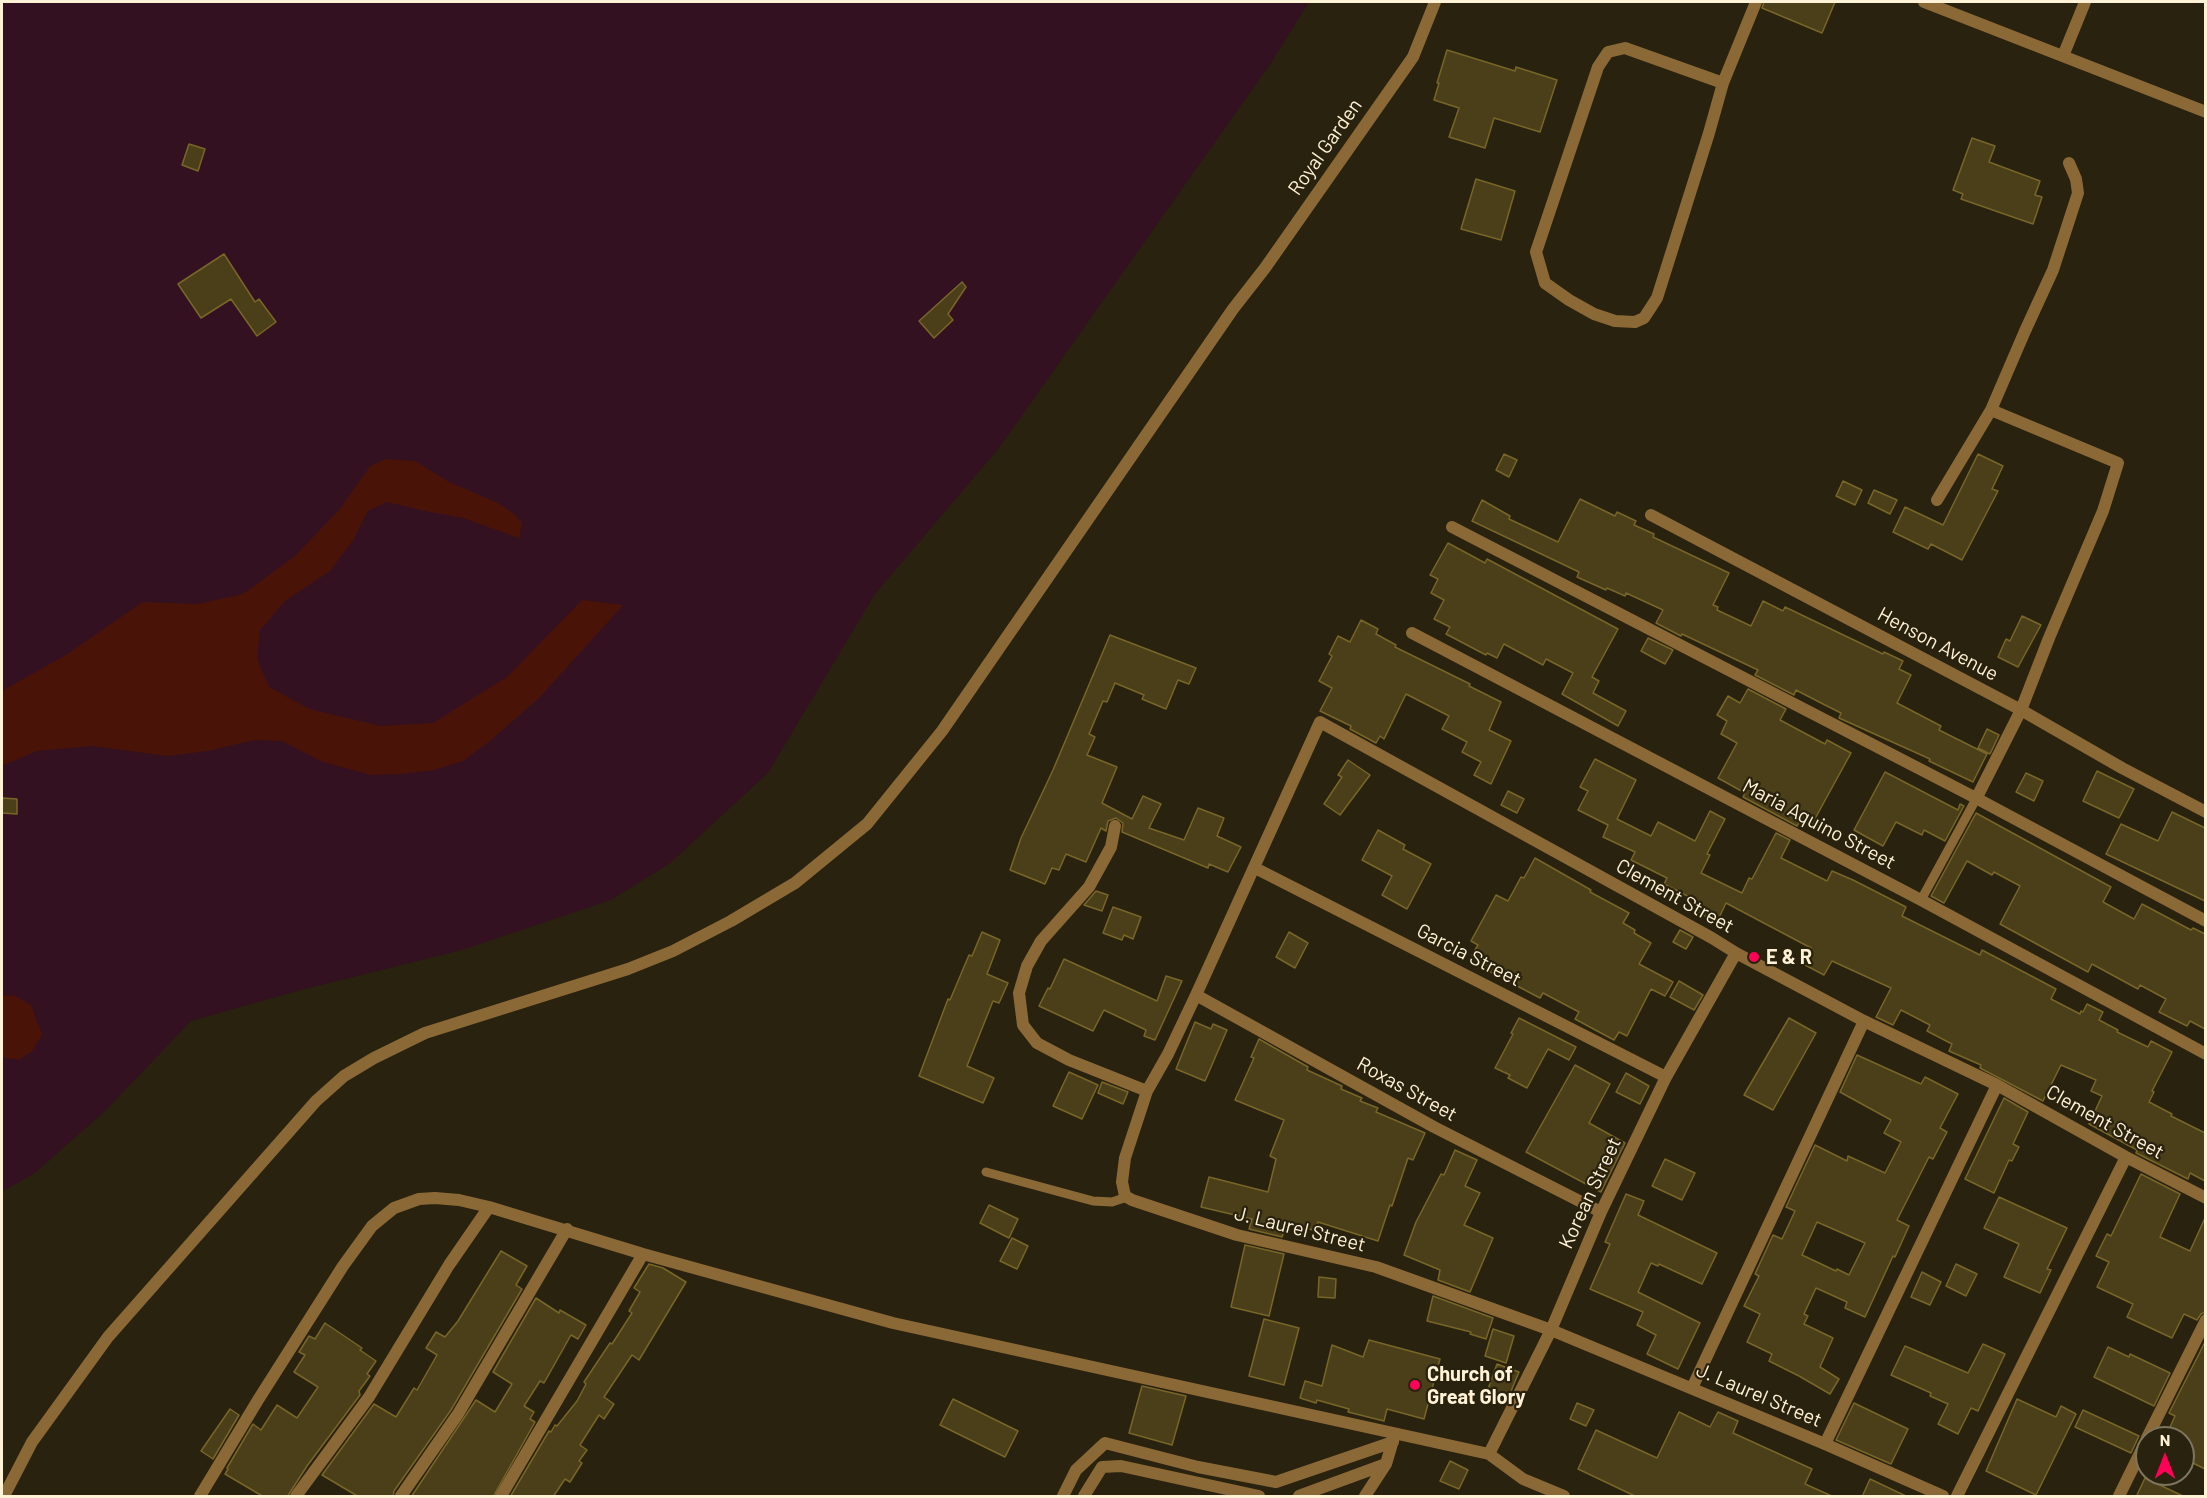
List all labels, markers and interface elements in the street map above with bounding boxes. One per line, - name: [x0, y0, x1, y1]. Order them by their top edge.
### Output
- street label: Royal Garden: [1283, 94, 1367, 200]
- street label: Henson Avenue: [1873, 602, 2003, 686]
- street label: Maria Aquino Street: [1738, 774, 1900, 874]
- street label: Clement Street: [1612, 854, 1738, 938]
- street label: Garcia Street: [1413, 918, 1525, 992]
- place label: E & R: [1766, 945, 1812, 969]
- marker: E & R: [1747, 950, 1761, 964]
- street label: Roxas Street: [1353, 1052, 1461, 1126]
- street label: Clement Street: [2042, 1080, 2168, 1164]
- street label: Korean Street: [1554, 1133, 1626, 1253]
- street label: J. Laurel Street: [1232, 1201, 1368, 1257]
- street label: J. Laurel Street: [1693, 1358, 1825, 1432]
- place label: Church of Great Glory: [1427, 1362, 1526, 1409]
- marker: Church of Great Glory: [1408, 1378, 1422, 1392]
- north arrow: [2135, 1426, 2195, 1486]
- text: N: [2160, 1430, 2170, 1449]

